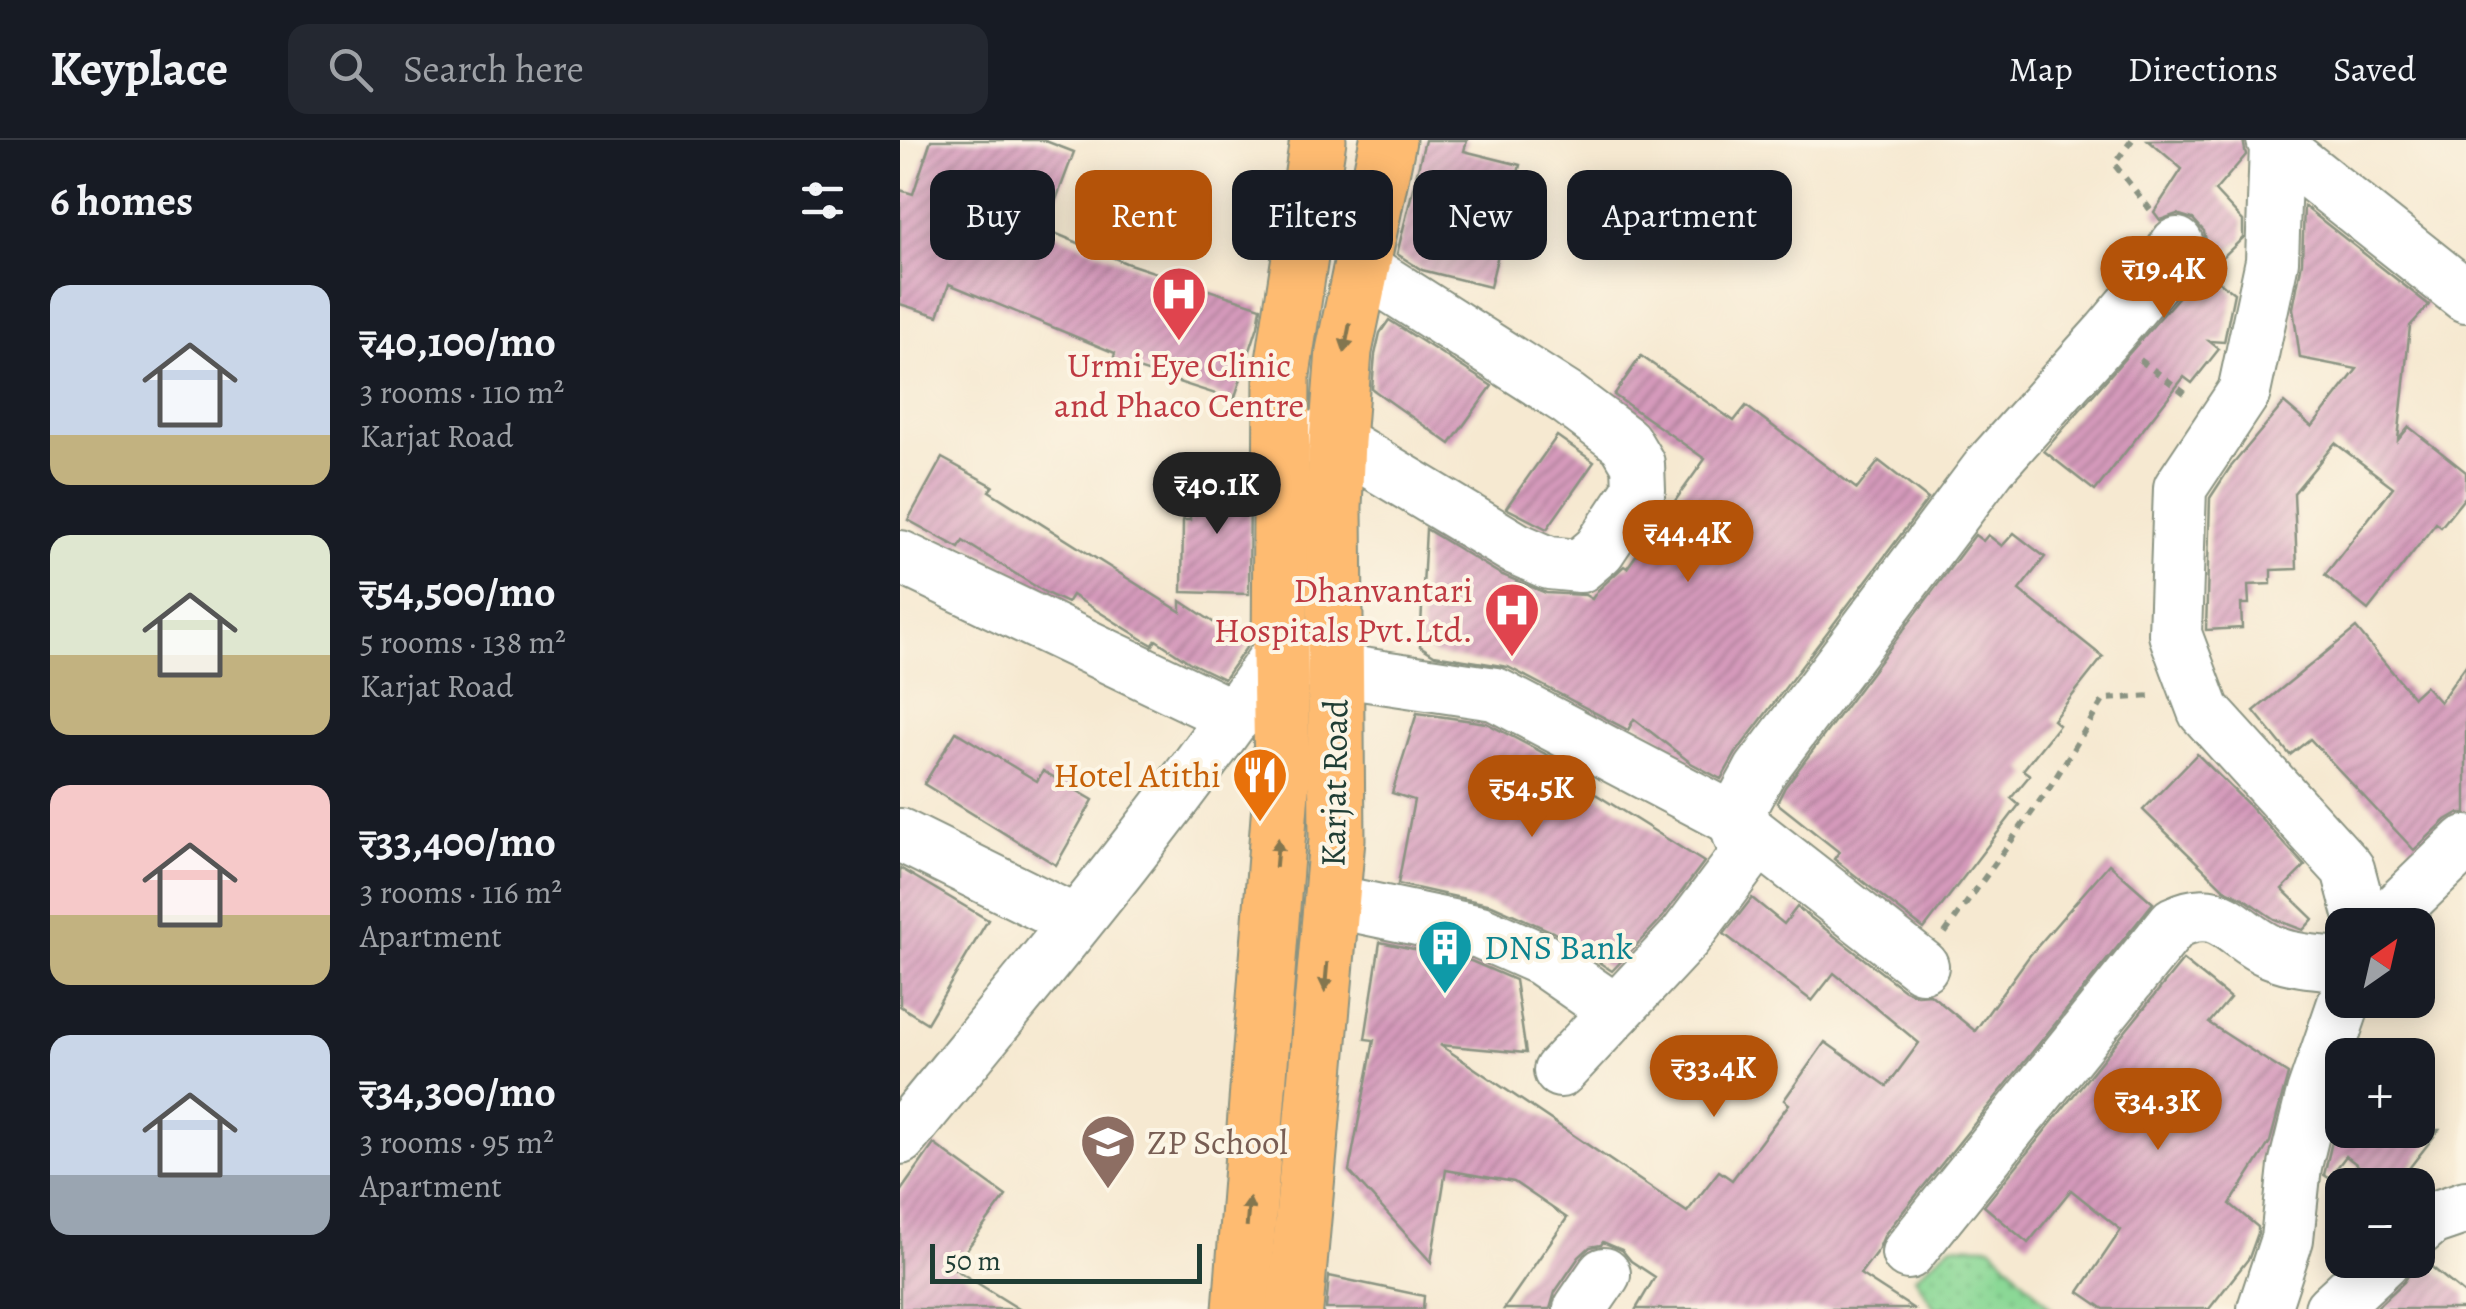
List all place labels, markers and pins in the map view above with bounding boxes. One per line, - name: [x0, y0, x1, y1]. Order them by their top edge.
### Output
- pin: ₹19.4K: [2083, 236, 2245, 321]
- hospital icon: Urmi Eye Clinic and Phaco Centre: [1149, 264, 1209, 343]
- place label: Urmi Eye Clinic and Phaco Centre: [1054, 341, 1304, 429]
- pin: ₹40.1K: [1136, 452, 1298, 537]
- pin: ₹44.4K: [1607, 500, 1769, 585]
- place label: Dhanvantari Hospitals Pvt.Ltd.: [1214, 566, 1473, 654]
- hospital icon: Dhanvantari Hospitals Pvt.Ltd.: [1482, 580, 1542, 659]
- restaurant icon: Hotel Atithi: [1230, 745, 1290, 824]
- place label: Hotel Atithi: [1053, 751, 1221, 799]
- pin: ₹54.5K: [1451, 755, 1613, 840]
- building icon: DNS Bank: [1415, 917, 1475, 996]
- place label: DNS Bank: [1484, 923, 1633, 971]
- pin: ₹33.4K: [1633, 1035, 1795, 1120]
- pin: ₹34.3K: [2077, 1068, 2239, 1153]
- school or university icon: ZP School: [1078, 1112, 1138, 1191]
- place label: ZP School: [1147, 1118, 1288, 1166]

